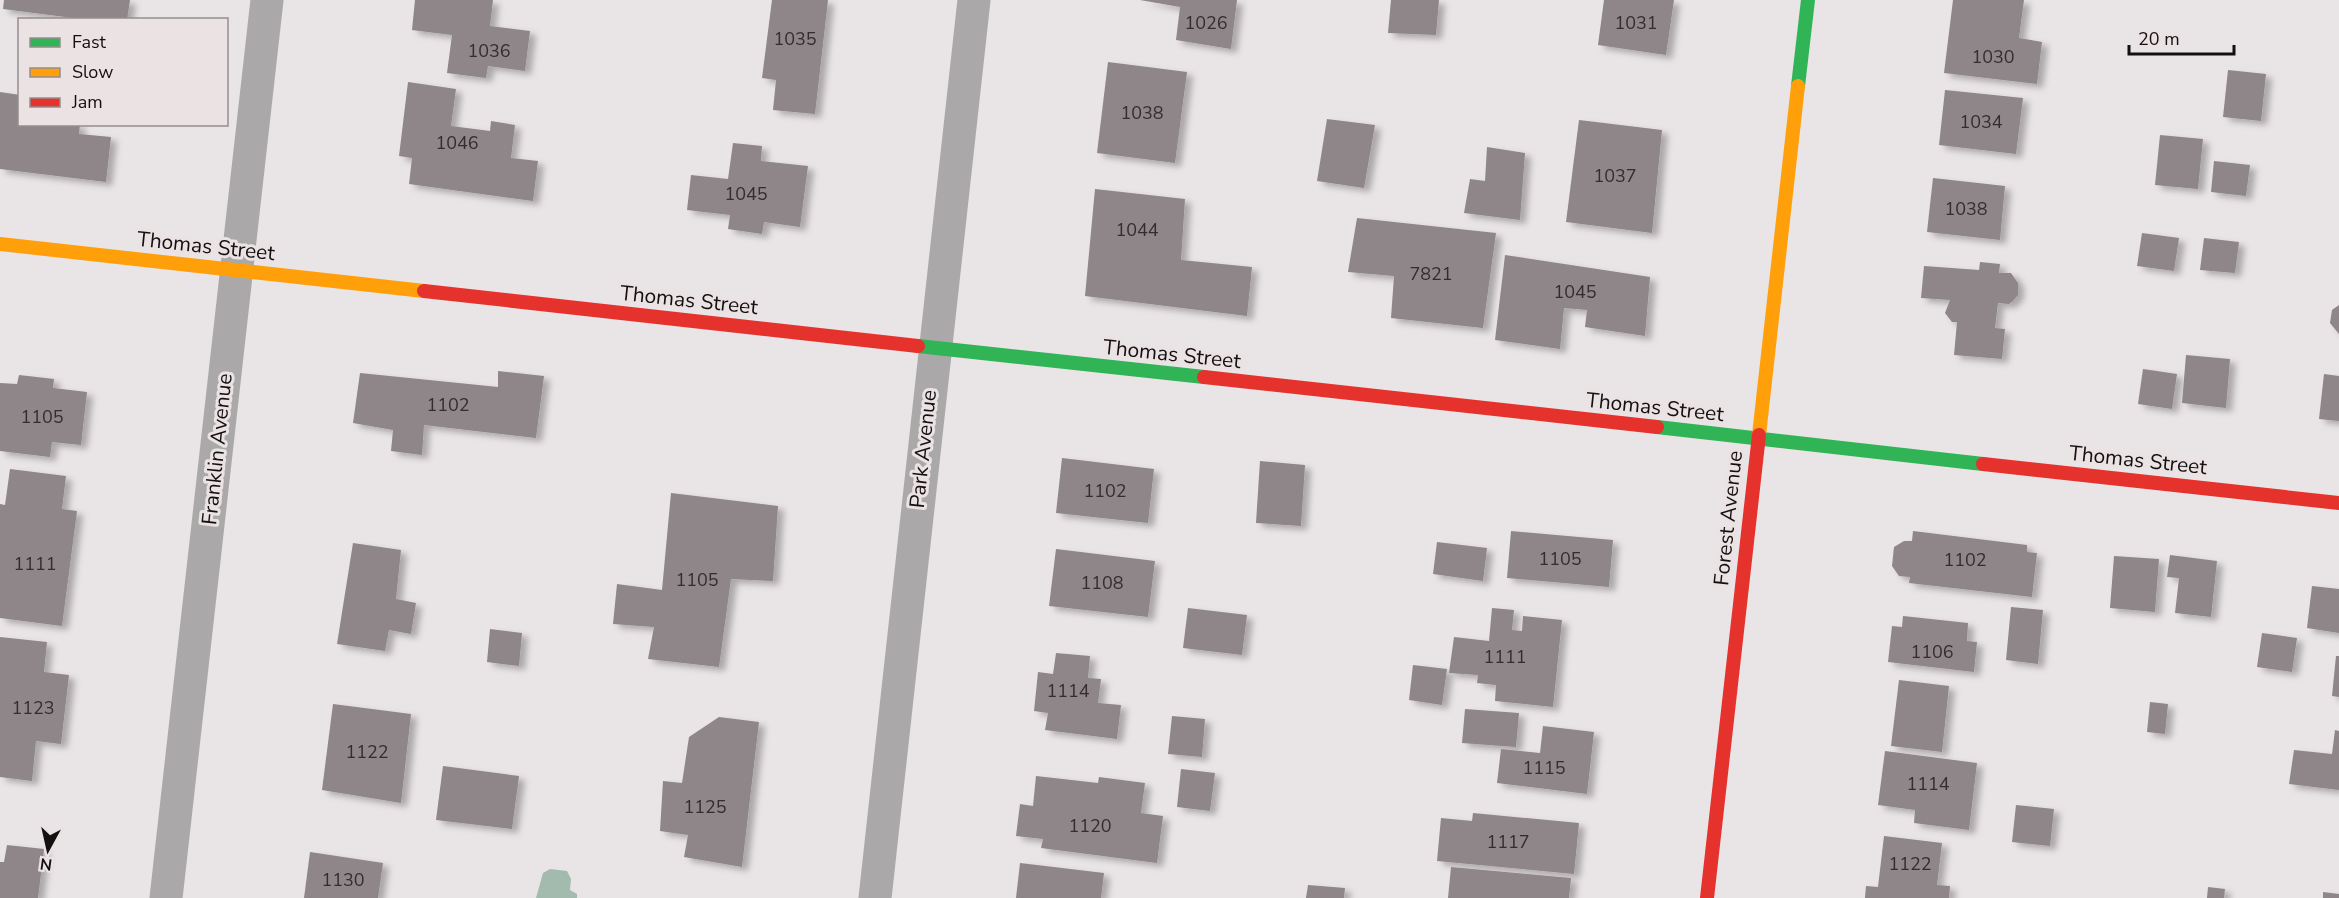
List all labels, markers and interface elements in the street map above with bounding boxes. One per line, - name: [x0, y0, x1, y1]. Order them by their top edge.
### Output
- house number: 1026: [1184, 11, 1228, 35]
- house number: 1031: [1614, 11, 1658, 35]
- legend: [18, 18, 228, 126]
- scale bar: [2129, 18, 2234, 56]
- house number: 1035: [773, 27, 817, 51]
- text: 20 m: [2138, 27, 2180, 51]
- text: Fast: [72, 30, 107, 54]
- house number: 1036: [467, 39, 511, 63]
- house number: 1030: [1971, 45, 2015, 69]
- text: Slow: [72, 60, 113, 84]
- text: Jam: [71, 90, 103, 114]
- house number: 1038: [1120, 101, 1164, 125]
- house number: 1034: [1959, 110, 2003, 134]
- house number: 1046: [435, 131, 479, 155]
- house number: 1037: [1593, 164, 1637, 188]
- house number: 1045: [724, 182, 768, 206]
- house number: 1038: [1944, 197, 1988, 221]
- house number: 1044: [1115, 218, 1159, 242]
- street label: Thomas Street: [136, 225, 277, 267]
- house number: 7821: [1409, 262, 1453, 286]
- street label: Thomas Street: [619, 279, 760, 321]
- house number: 1045: [1553, 280, 1597, 304]
- street label: Thomas Street: [1102, 333, 1243, 375]
- street label: Franklin Avenue: [195, 372, 239, 526]
- street label: Thomas Street: [1585, 386, 1726, 428]
- street label: Park Avenue: [903, 388, 943, 510]
- house number: 1102: [426, 393, 470, 417]
- house number: 1105: [20, 405, 64, 429]
- street label: Thomas Street: [2068, 439, 2209, 481]
- street label: Forest Avenue: [1707, 449, 1749, 587]
- house number: 1102: [1083, 479, 1127, 503]
- house number: 1105: [1538, 547, 1582, 571]
- house number: 1102: [1943, 548, 1987, 572]
- house number: 1111: [13, 552, 57, 576]
- house number: 1105: [675, 568, 719, 592]
- house number: 1108: [1080, 571, 1124, 595]
- house number: 1106: [1910, 640, 1954, 664]
- house number: 1111: [1483, 645, 1527, 669]
- house number: 1114: [1046, 679, 1090, 703]
- house number: 1123: [11, 696, 55, 720]
- house number: 1122: [345, 740, 389, 764]
- house number: 1115: [1522, 756, 1566, 780]
- house number: 1114: [1906, 772, 1950, 796]
- house number: 1125: [683, 795, 727, 819]
- house number: 1120: [1068, 814, 1112, 838]
- north arrow: [18, 820, 78, 880]
- house number: 1117: [1486, 830, 1530, 854]
- text: N: [39, 852, 54, 876]
- house number: 1122: [1888, 852, 1932, 876]
- house number: 1130: [321, 868, 365, 892]

